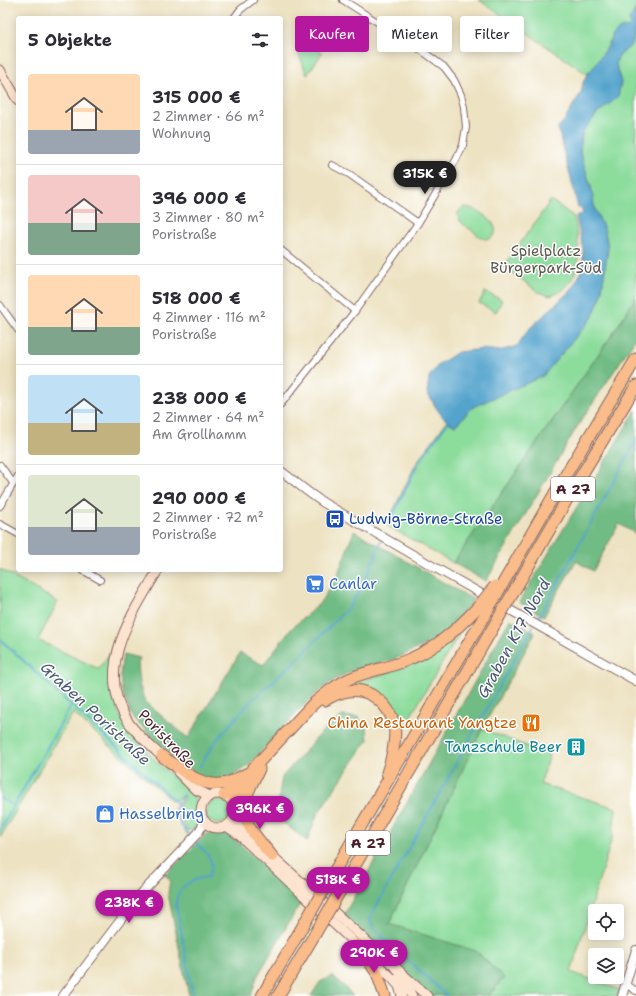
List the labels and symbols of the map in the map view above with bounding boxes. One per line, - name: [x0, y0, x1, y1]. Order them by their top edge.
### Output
- pin: 315K €: [392, 161, 458, 195]
- park label: Spielplatz Bürgerpark-Süd: [490, 241, 602, 278]
- road number: A 27: [551, 477, 595, 501]
- bus stop icon: Ludwig-Börne-Straße: [324, 508, 346, 530]
- place label: Ludwig-Börne-Straße: [349, 509, 502, 529]
- supermarket icon: Canlar: [304, 573, 326, 595]
- place label: Canlar: [329, 574, 377, 594]
- water label: Graben K17 Nord: [472, 574, 555, 702]
- water label: Graben Poristraße: [36, 657, 155, 770]
- street label: Poristraße: [134, 705, 200, 773]
- restaurant icon: China Restaurant Yangtze: [520, 712, 542, 734]
- place label: China Restaurant Yangtze: [327, 713, 517, 733]
- building icon: Tanzschule Beer: [565, 736, 587, 758]
- place label: Tanzschule Beer: [445, 737, 562, 757]
- pin: 396K €: [227, 796, 293, 830]
- shop icon: Hasselbring: [94, 803, 116, 825]
- place label: Hasselbring: [119, 804, 204, 824]
- road number: A 27: [346, 831, 390, 855]
- pin: 518K €: [305, 867, 371, 901]
- pin: 238K €: [96, 890, 162, 924]
- pin: 290K €: [341, 940, 407, 974]

